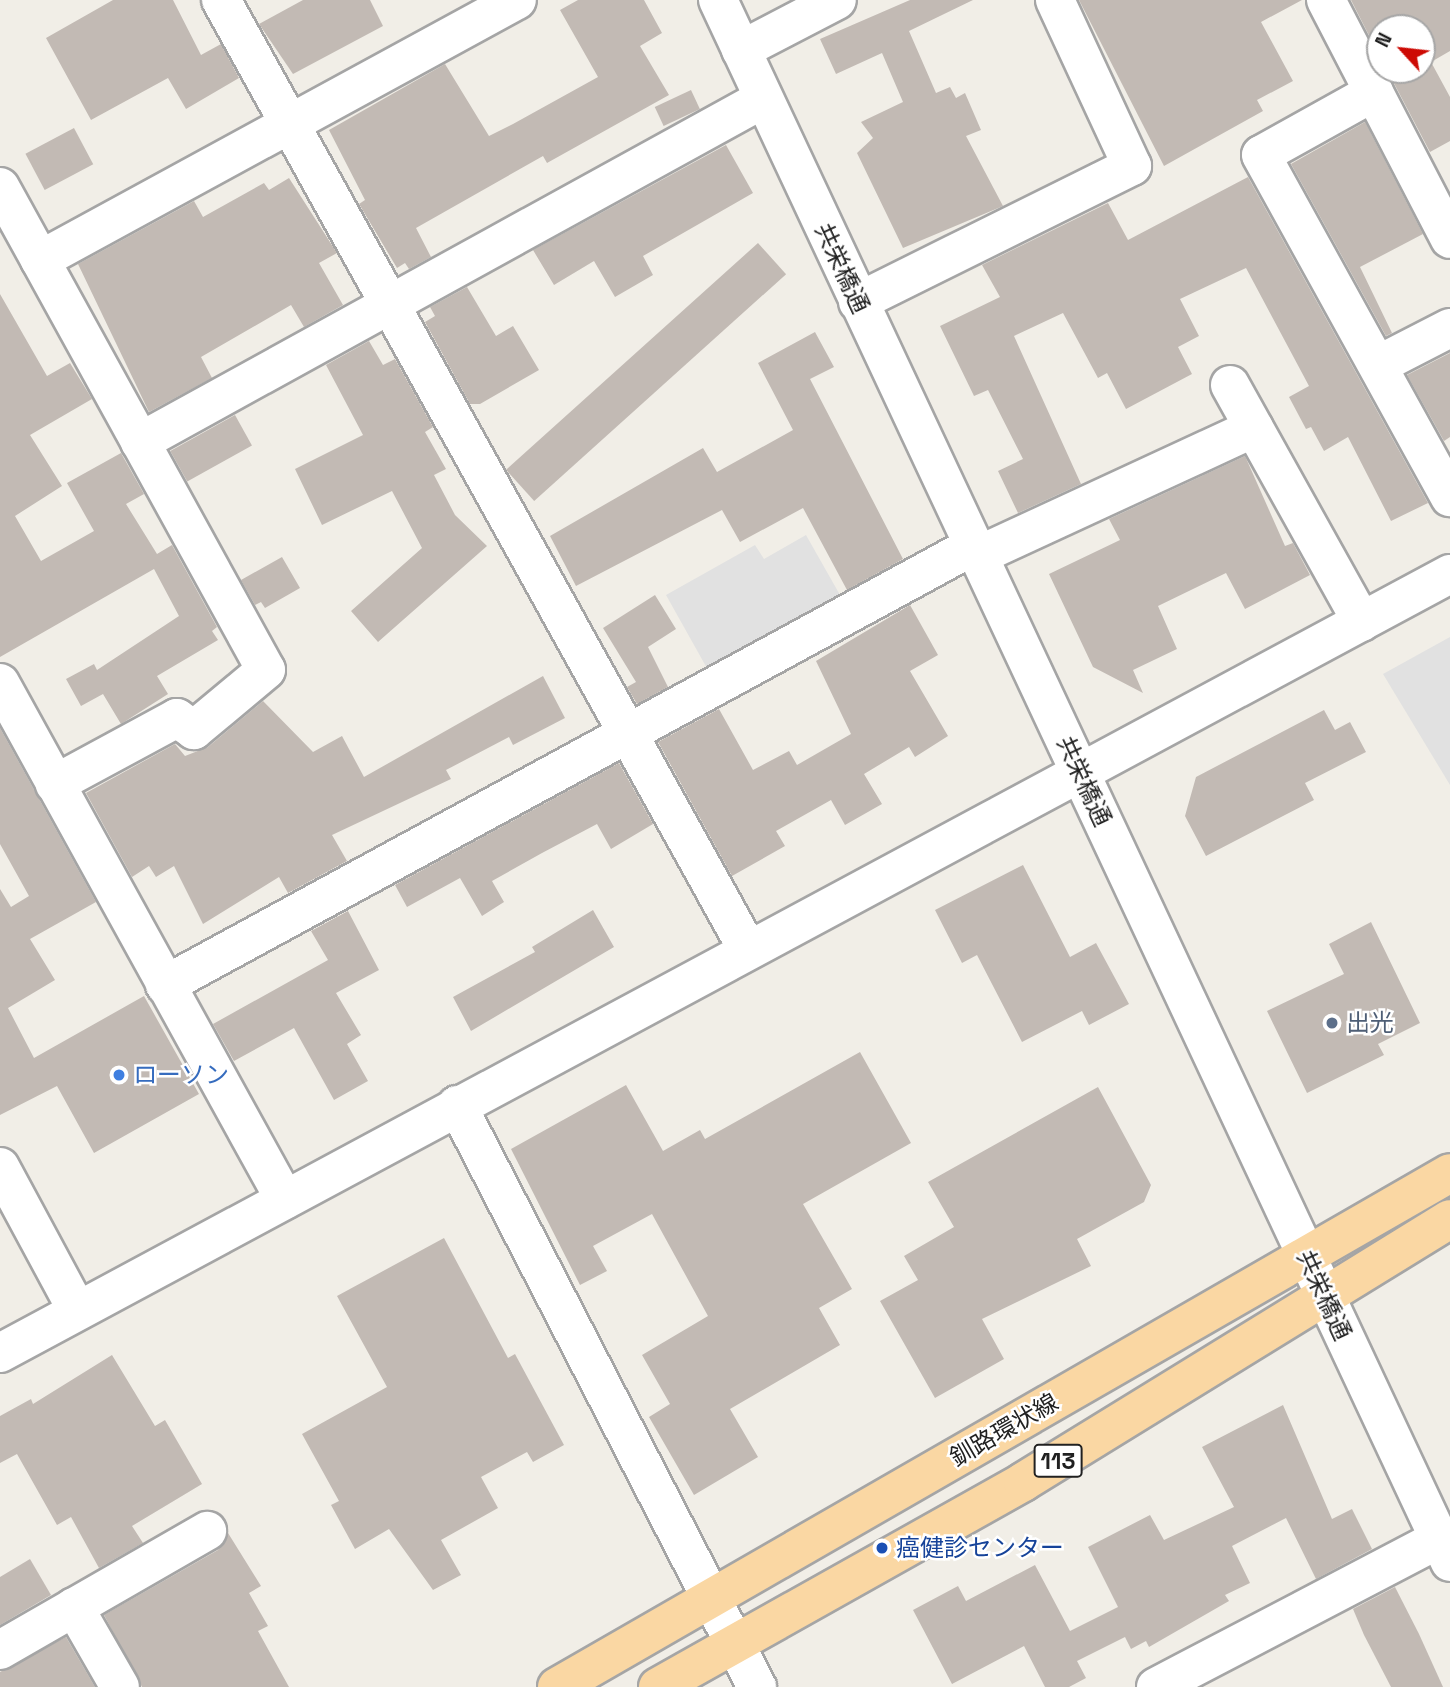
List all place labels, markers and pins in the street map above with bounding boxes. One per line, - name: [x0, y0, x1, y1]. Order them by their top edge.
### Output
- place label: 出光: [1346, 1009, 1394, 1037]
- marker: 出光: [1324, 1015, 1340, 1031]
- place label: ローソン: [133, 1061, 229, 1089]
- marker: ローソン: [111, 1067, 127, 1083]
- place label: 癌健診センター: [896, 1534, 1064, 1562]
- marker: 癌健診センター: [874, 1540, 890, 1556]

